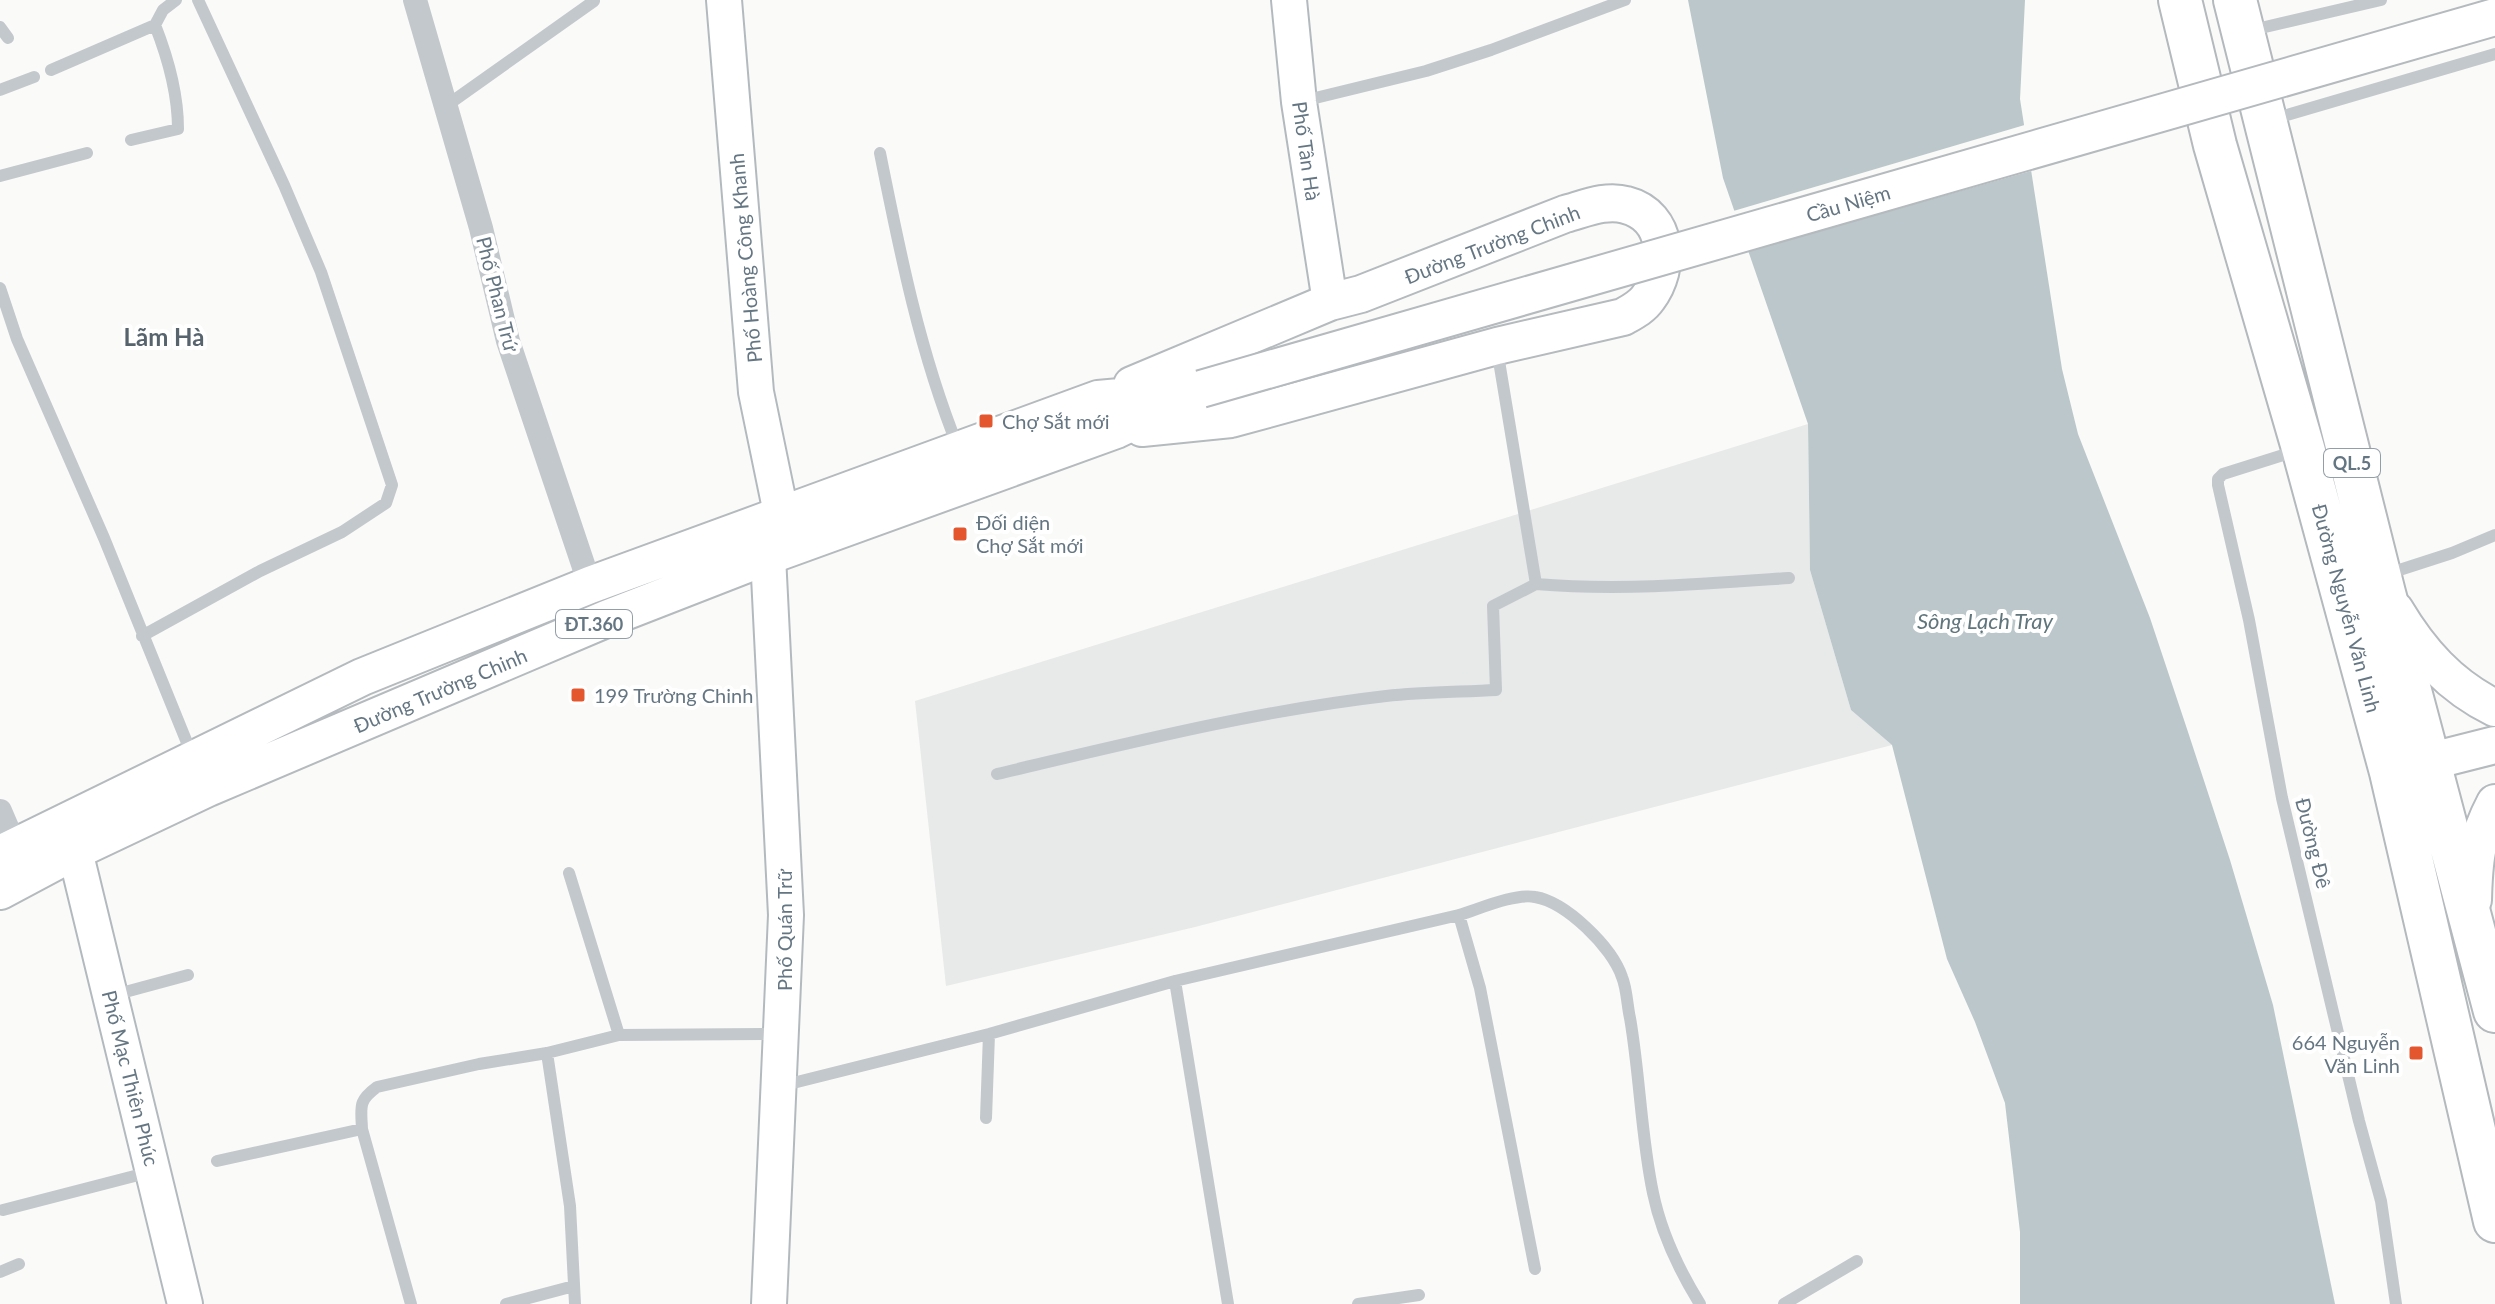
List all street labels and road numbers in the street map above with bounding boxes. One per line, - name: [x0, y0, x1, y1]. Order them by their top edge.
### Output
- street label: Phố Tân Hà: [1288, 100, 1326, 202]
- street label: Phố Hoàng Công Khanh: [724, 152, 766, 364]
- street label: Cầu Niệm: [1803, 180, 1893, 226]
- street label: Đường Trường Chinh: [1401, 199, 1583, 289]
- street label: Phố Phan Trứ: [472, 234, 524, 354]
- road number: QL.5: [2324, 449, 2380, 477]
- street label: Đường Nguyễn Văn Linh: [2308, 501, 2386, 715]
- road number: ĐT.360: [556, 610, 632, 638]
- street label: Đường Trường Chinh: [350, 643, 530, 737]
- street label: Đường Đê: [2291, 795, 2337, 891]
- street label: Phố Quán Trữ: [772, 869, 796, 991]
- street label: Phố Mạc Thiên Phúc: [98, 988, 165, 1169]

